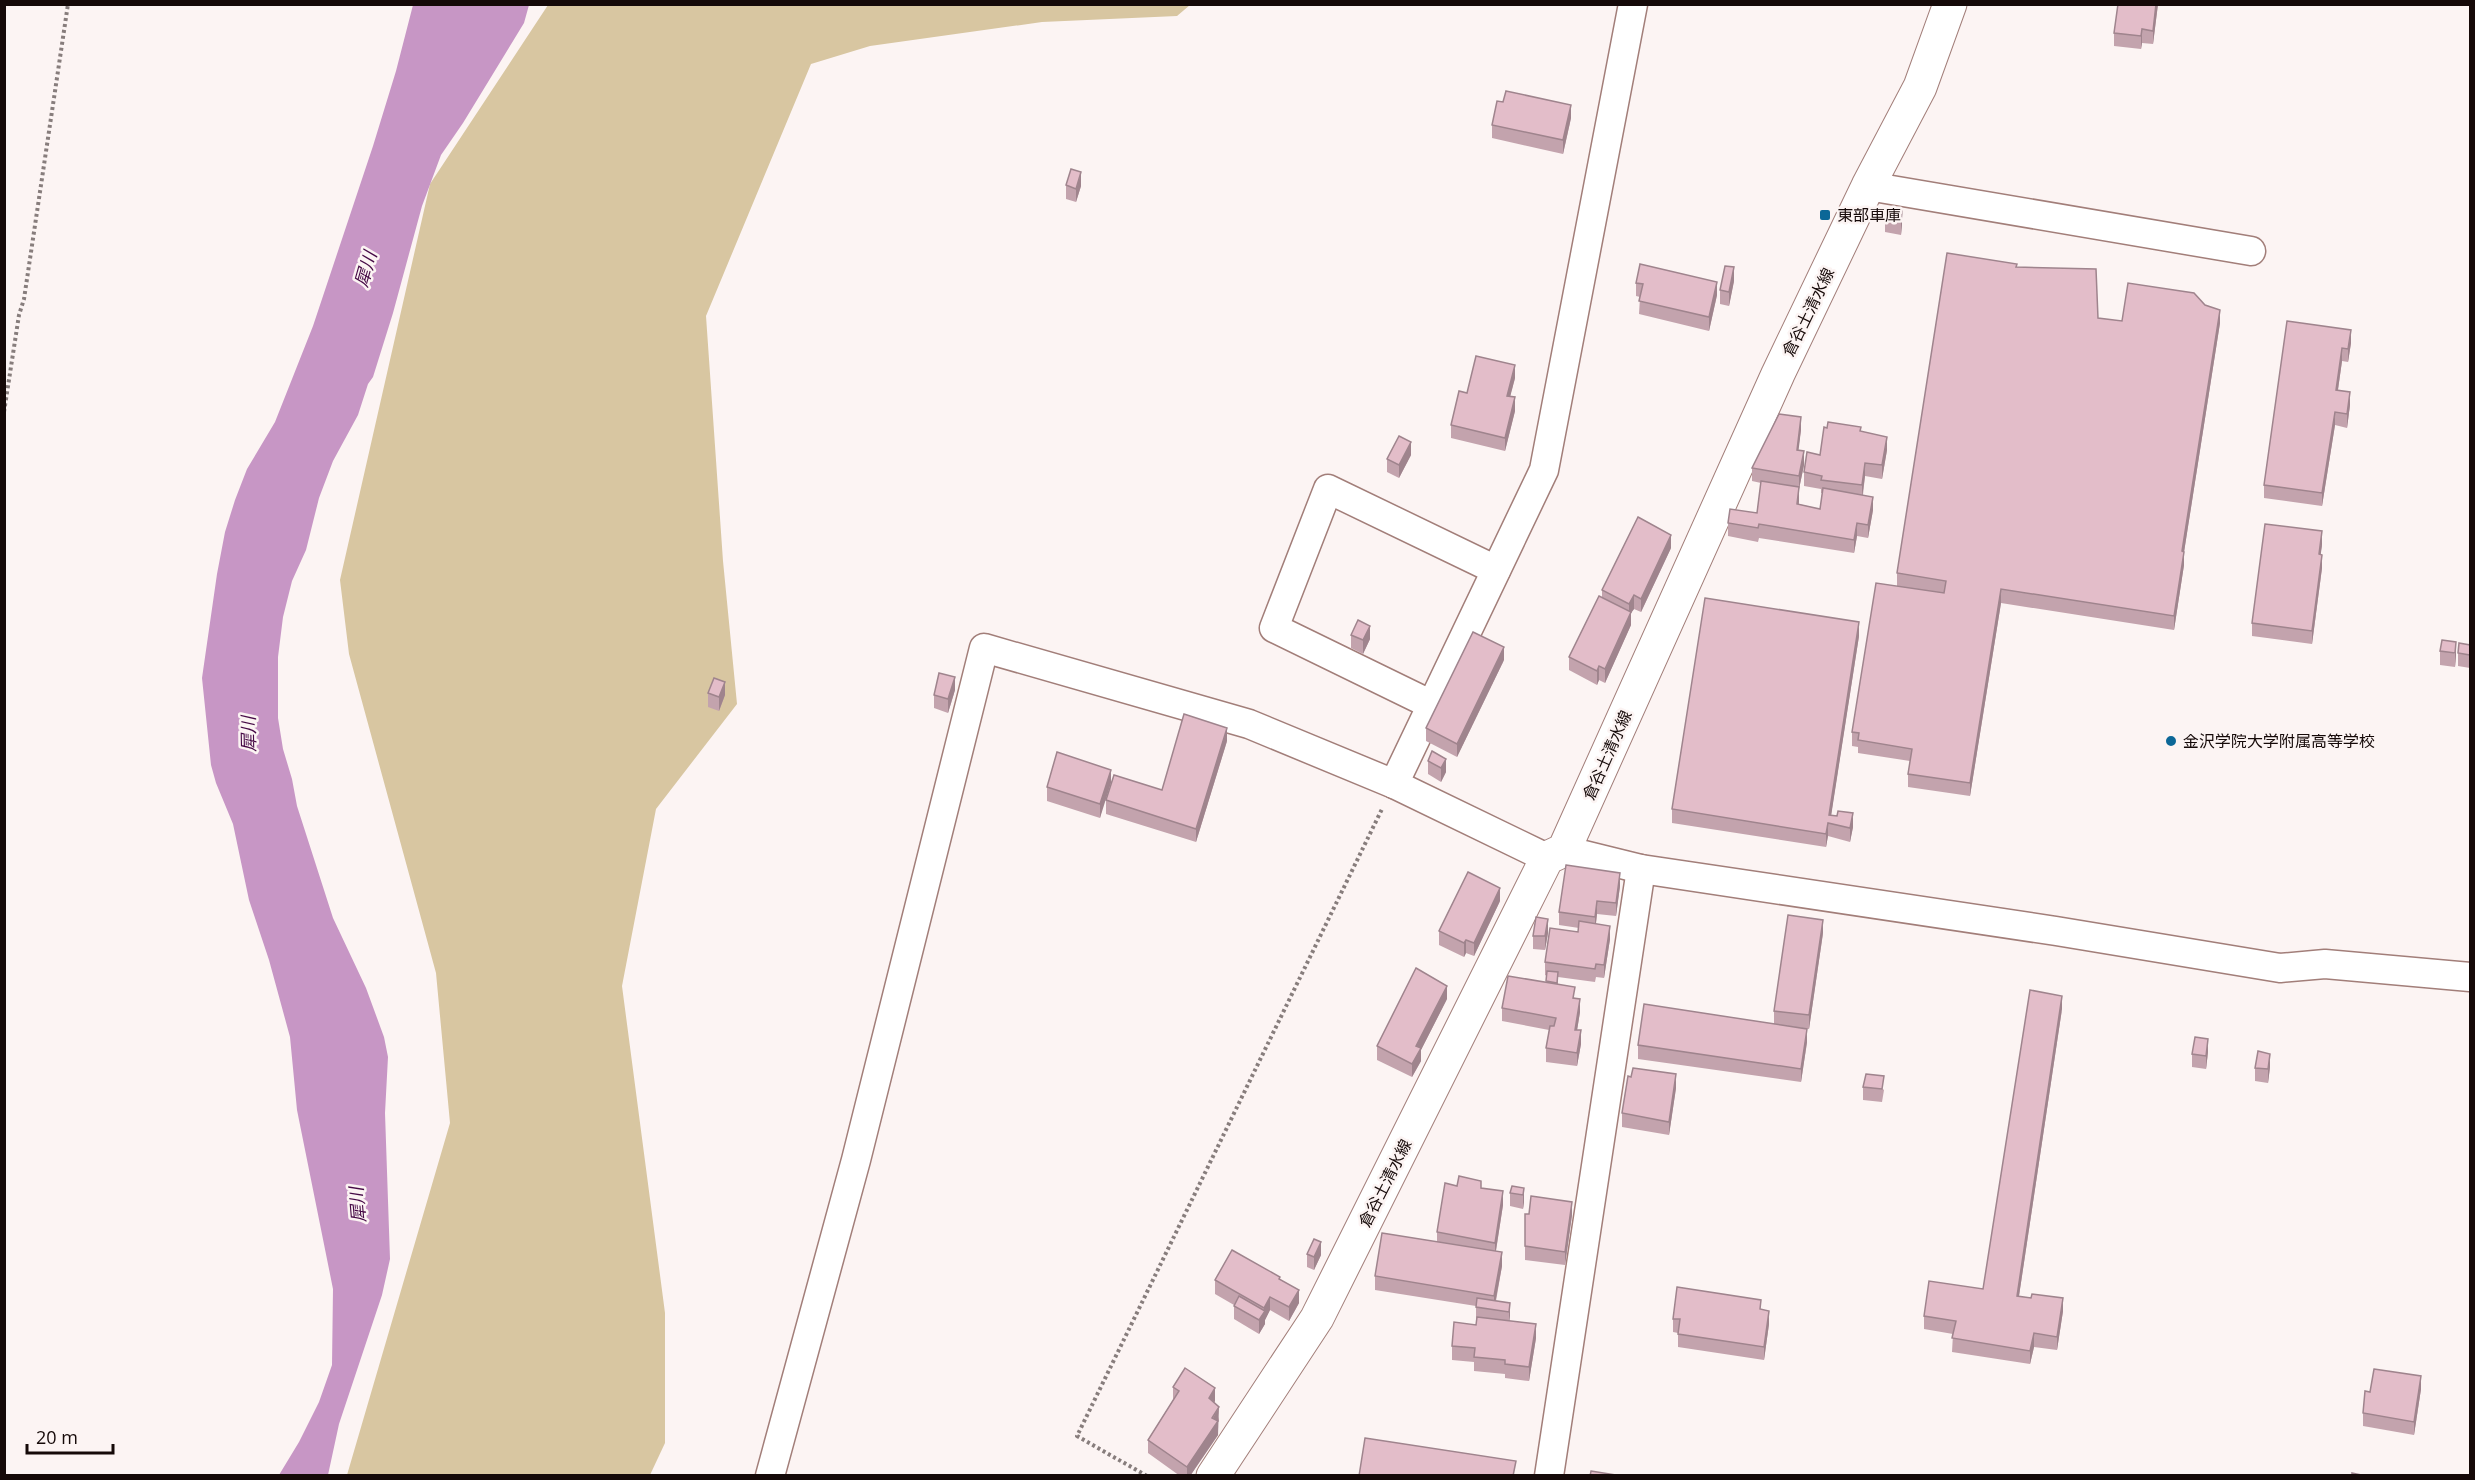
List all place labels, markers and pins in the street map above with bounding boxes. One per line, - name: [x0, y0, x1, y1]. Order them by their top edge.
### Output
- place label: 東部車庫: [1837, 204, 1901, 226]
- marker: 東部車庫: [1818, 208, 1832, 222]
- place label: 金沢学院大学附属高等学校: [2183, 730, 2375, 752]
- marker: 金沢学院大学附属高等学校: [2164, 734, 2178, 748]

